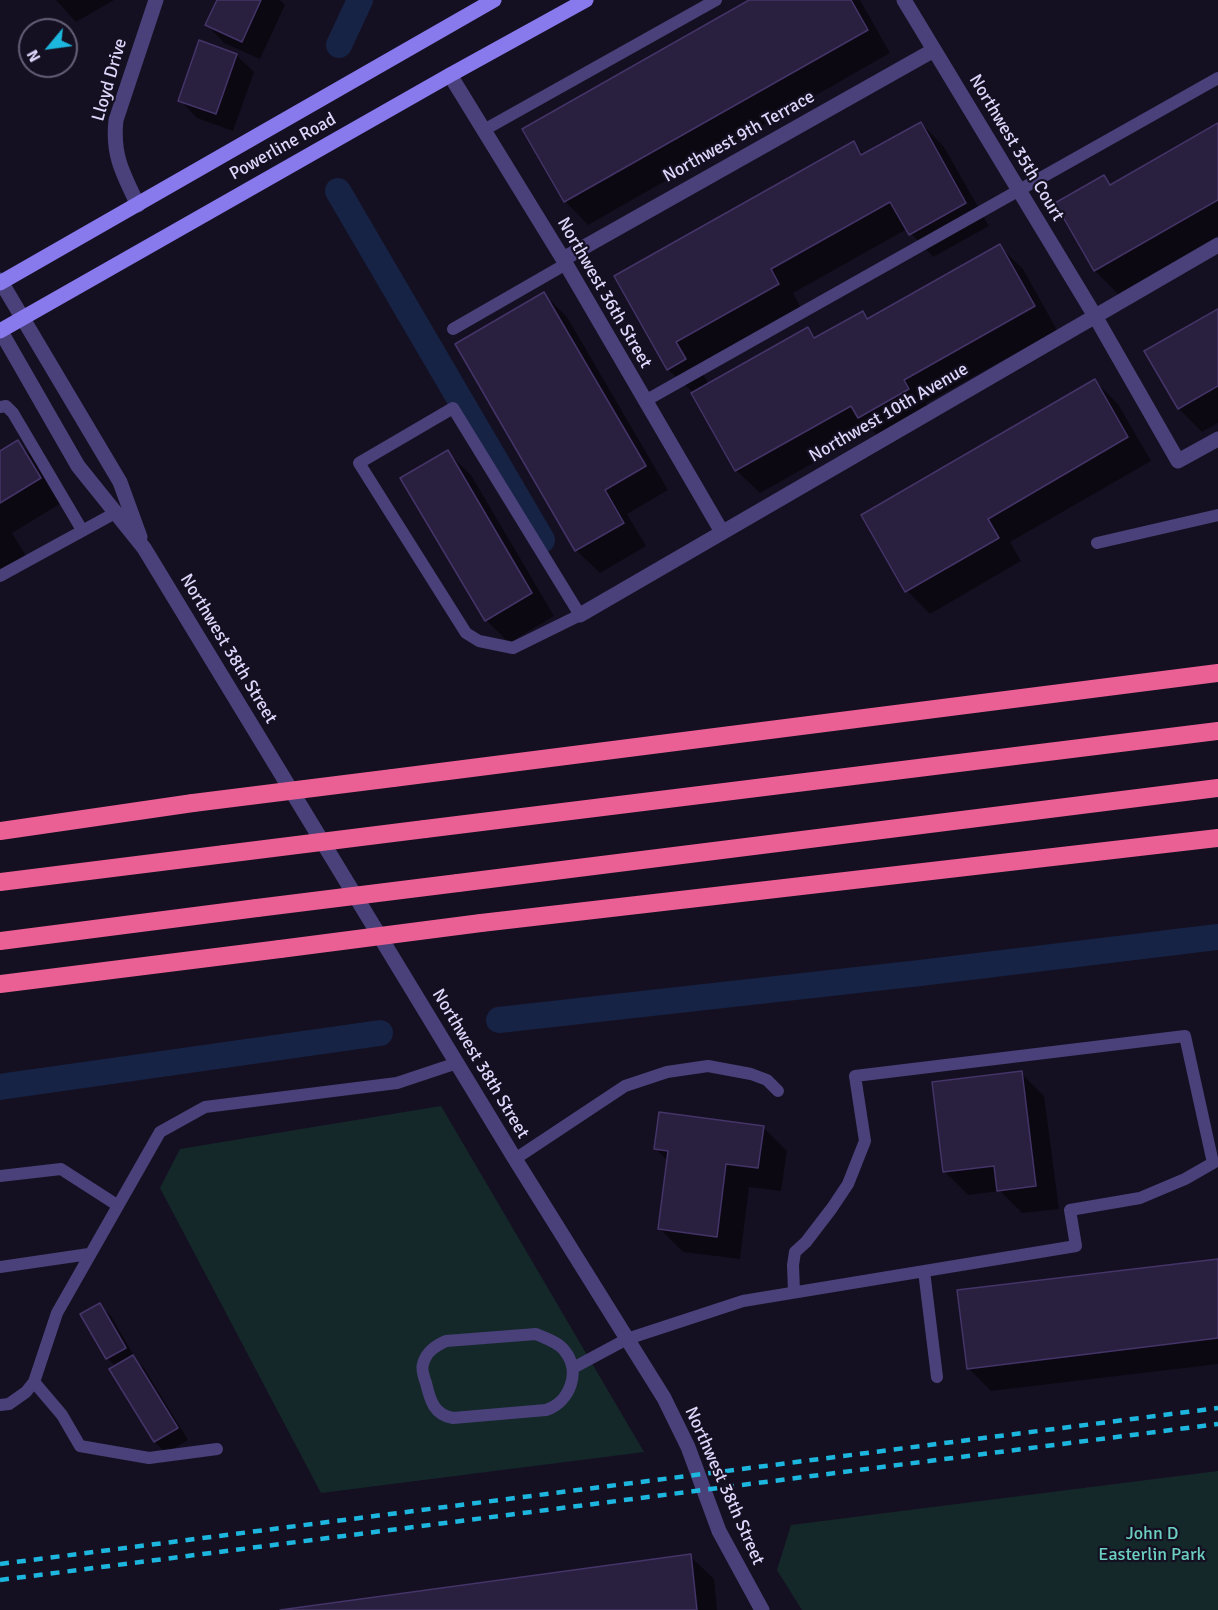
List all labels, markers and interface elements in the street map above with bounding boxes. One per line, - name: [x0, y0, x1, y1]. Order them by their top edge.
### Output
- north arrow: [18, 18, 78, 78]
- street label: Lloyd Drive: [88, 36, 132, 124]
- text: N: [23, 46, 45, 65]
- street label: Northwest 35th Court: [964, 71, 1068, 225]
- street label: Northwest 9th Terrace: [659, 86, 819, 188]
- street label: Powerline Road: [226, 109, 340, 185]
- street label: Northwest 36th Street: [552, 214, 656, 372]
- street label: Northwest 10th Avenue: [806, 359, 972, 467]
- street label: Northwest 38th Street: [175, 570, 281, 728]
- street label: Northwest 38th Street: [427, 985, 533, 1143]
- street label: Northwest 38th Street: [679, 1404, 769, 1568]
- park label: John D Easterlin Park: [1098, 1523, 1206, 1565]

